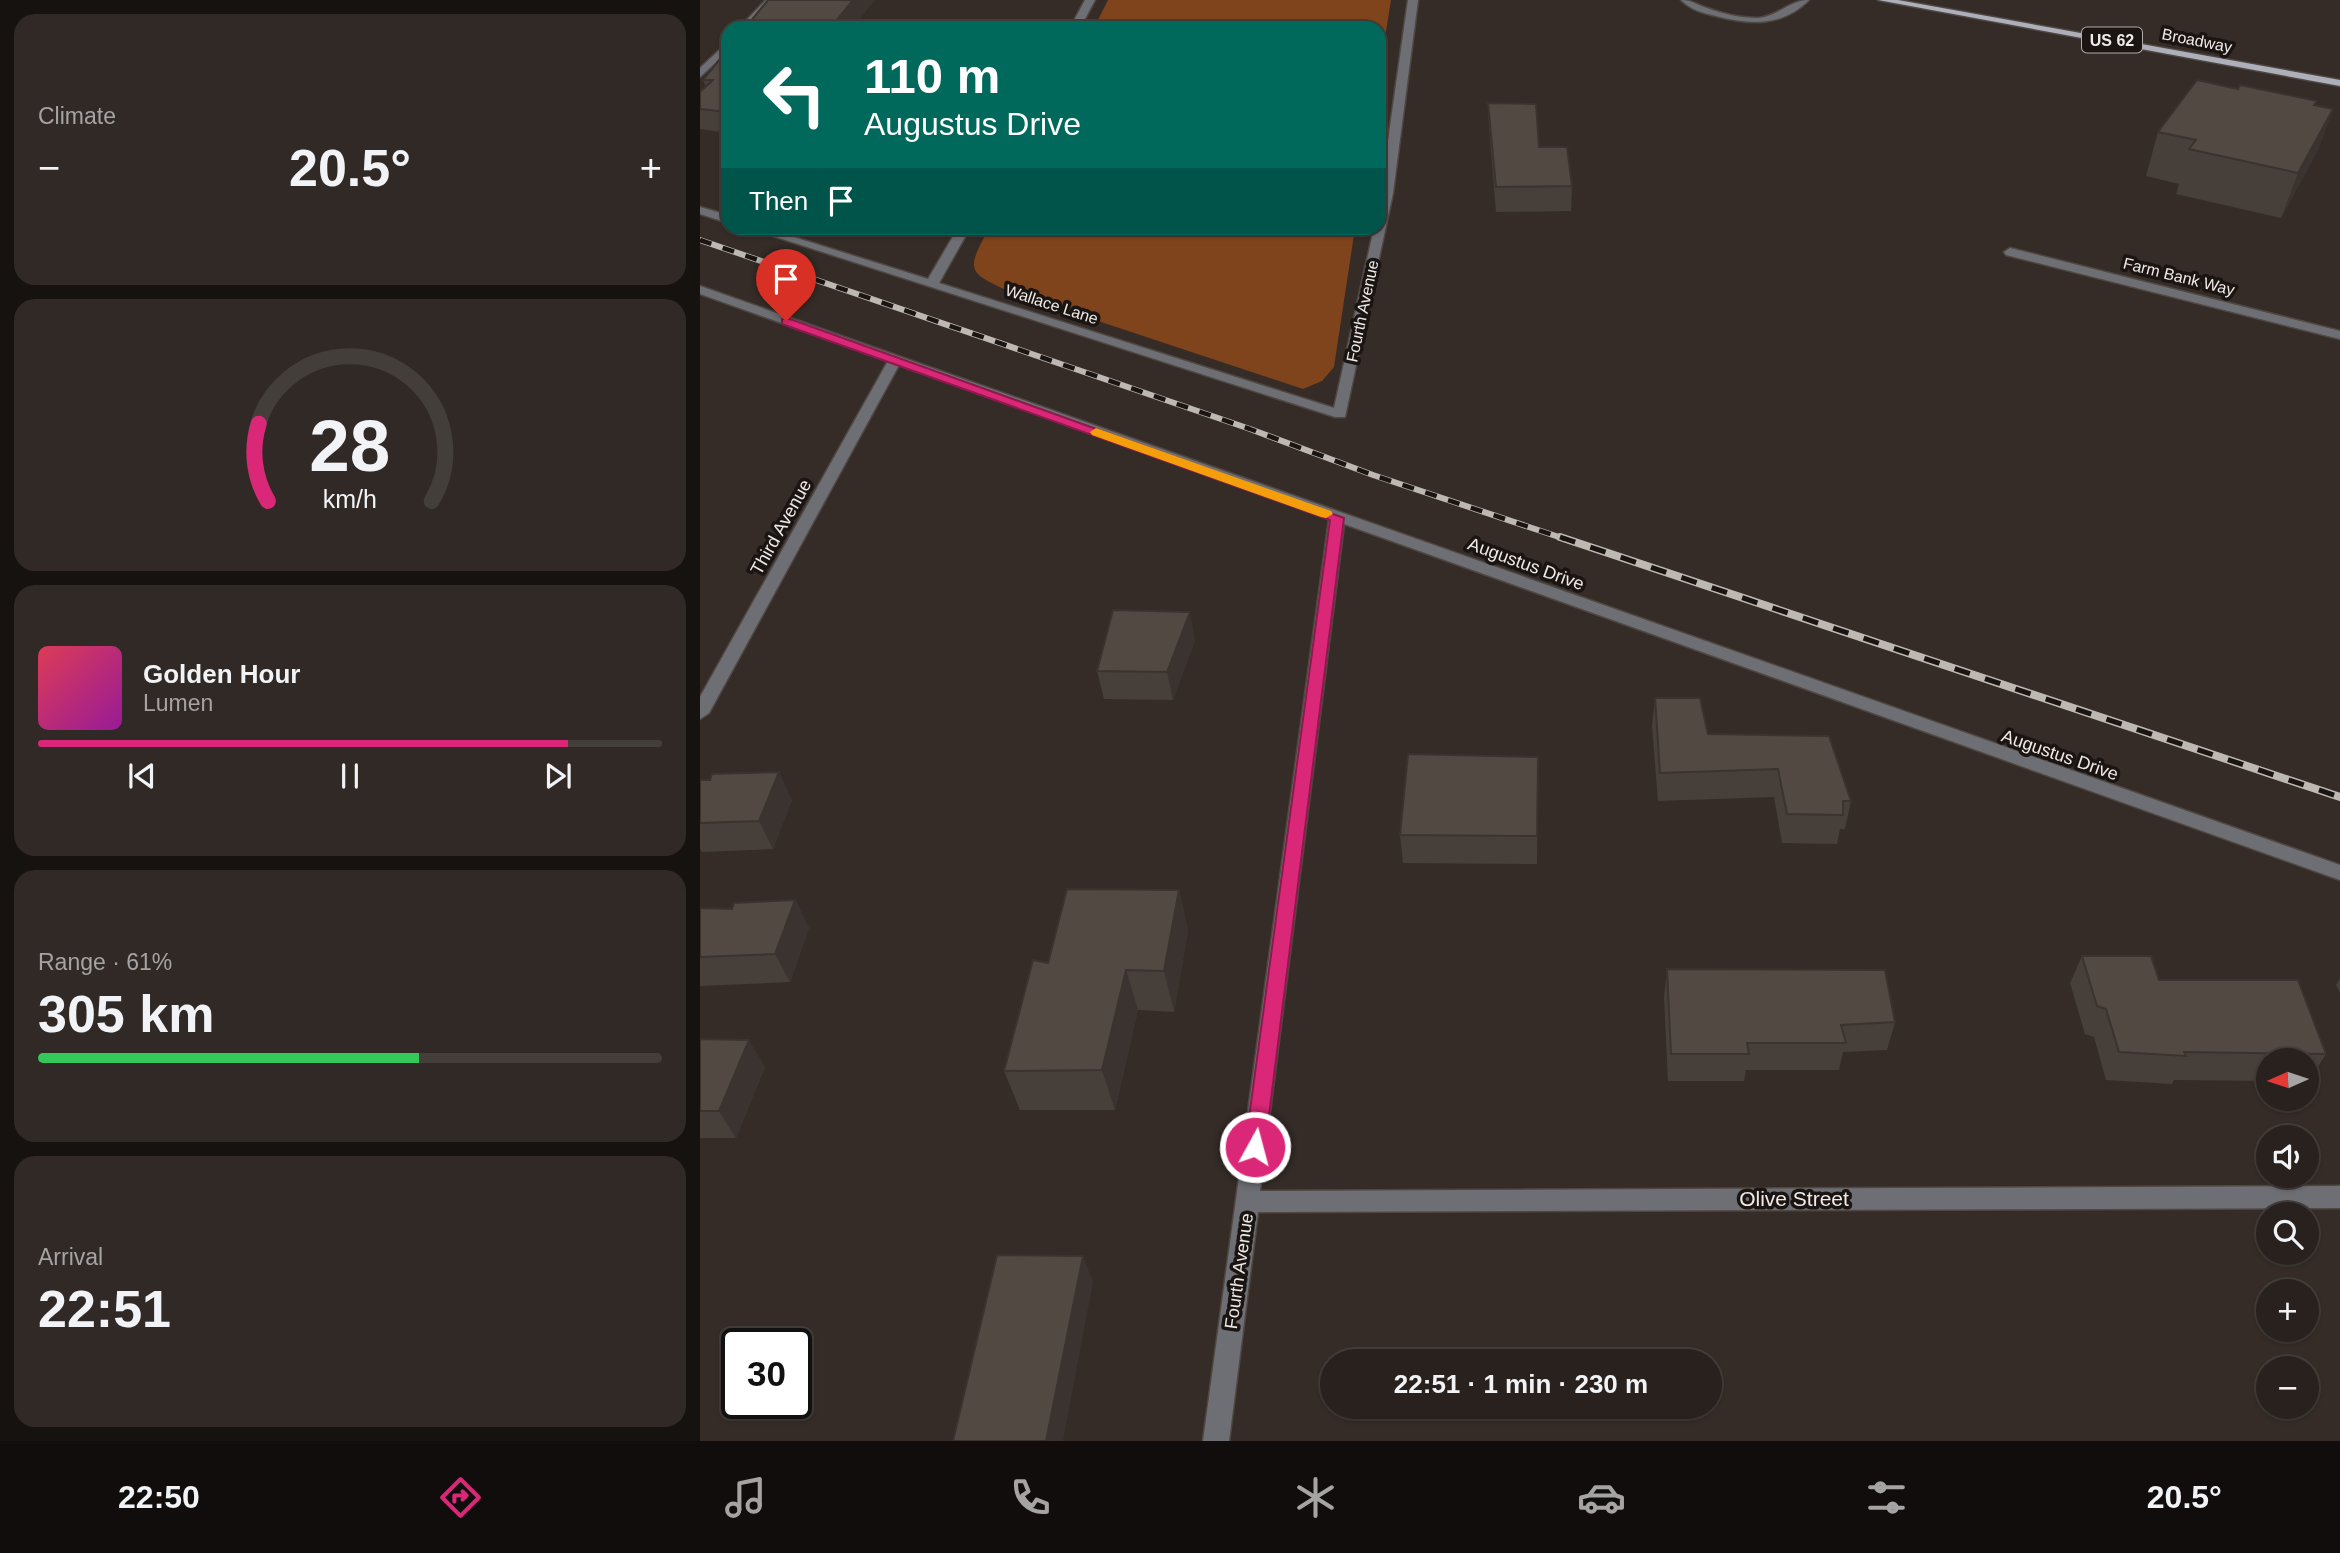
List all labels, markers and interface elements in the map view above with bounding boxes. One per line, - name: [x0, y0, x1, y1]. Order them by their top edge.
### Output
- street label: Broadway: [2160, 25, 2233, 56]
- road number: US 62: [2082, 28, 2142, 52]
- icon: left: [749, 49, 840, 140]
- text: 110 m: [864, 49, 1000, 103]
- text: Climate: [38, 103, 116, 129]
- text: Augustus Drive: [864, 106, 1081, 142]
- text: 20.5°: [289, 139, 411, 197]
- text: −: [38, 147, 60, 189]
- text: +: [640, 147, 662, 189]
- icon: arrive: [822, 182, 860, 220]
- text: Then: [749, 186, 808, 216]
- pin: [756, 249, 816, 321]
- street label: Farm Bank Way: [2121, 254, 2236, 299]
- street label: Fourth Avenue: [1343, 258, 1382, 364]
- icon: arrive: [767, 260, 805, 298]
- street label: Wallace Lane: [1003, 282, 1100, 327]
- text: 28: [310, 406, 390, 487]
- street label: Third Avenue: [747, 476, 815, 578]
- text: km/h: [323, 485, 377, 513]
- street label: Augustus Drive: [1465, 534, 1587, 594]
- text: Golden Hour: [143, 659, 300, 689]
- text: Lumen: [143, 690, 213, 716]
- street label: Augustus Drive: [1999, 726, 2121, 784]
- icon: previous: [123, 757, 161, 795]
- icon: pause: [331, 757, 369, 795]
- icon: next: [539, 757, 577, 795]
- text: Range · 61%: [38, 949, 172, 975]
- text: 305 km: [38, 985, 214, 1043]
- north arrow: [2256, 1048, 2319, 1111]
- map controls: [2256, 1048, 2319, 1419]
- position arrow: [1218, 1110, 1292, 1184]
- button: sound: [2256, 1125, 2319, 1188]
- street label: Olive Street: [1739, 1187, 1849, 1210]
- button: search: [2256, 1202, 2319, 1265]
- street label: Fourth Avenue: [1221, 1212, 1257, 1330]
- text: Arrival: [38, 1244, 103, 1270]
- button: +: [2256, 1279, 2319, 1342]
- text: 22:51: [38, 1280, 171, 1338]
- speed limit sign: 30: [721, 1328, 812, 1419]
- button: −: [2256, 1356, 2319, 1419]
- text: 22:51 · 1 min · 230 m: [1394, 1369, 1648, 1399]
- icon: directions: [436, 1473, 485, 1522]
- icon: music: [721, 1473, 770, 1522]
- icon: phone: [1006, 1473, 1055, 1522]
- icon: climate: [1291, 1473, 1340, 1522]
- icon: car: [1577, 1473, 1626, 1522]
- icon: filters: [1862, 1473, 1911, 1522]
- text: 22:50: [118, 1479, 200, 1515]
- text: 20.5°: [2147, 1479, 2222, 1515]

